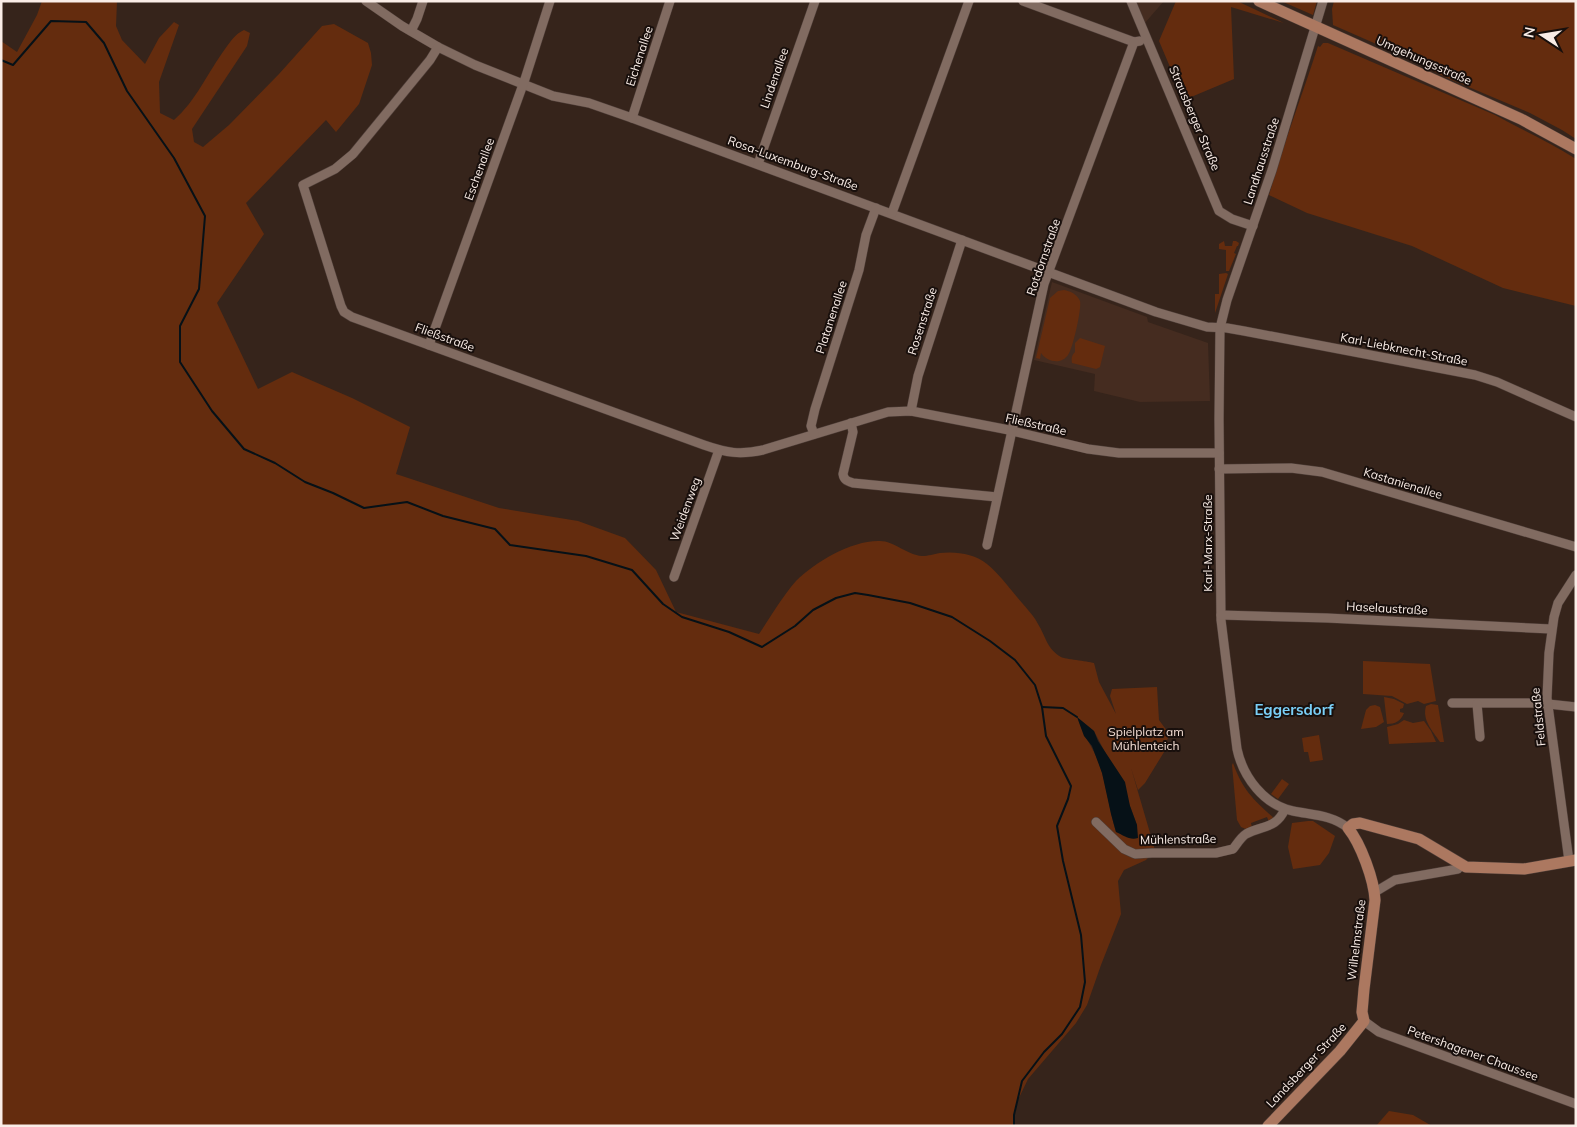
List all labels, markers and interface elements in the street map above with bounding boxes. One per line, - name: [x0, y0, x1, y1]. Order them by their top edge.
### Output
- north arrow: [1517, 10, 1567, 60]
- street label: Eichenallee: [622, 24, 656, 88]
- text: N: [1519, 25, 1539, 39]
- street label: Umgehungsstraße: [1374, 32, 1474, 88]
- street label: Lindenallee: [757, 46, 791, 110]
- street label: Strausberger Straße: [1166, 63, 1224, 173]
- street label: Landhausstraße: [1240, 115, 1282, 207]
- street label: Rosa-Luxemburg-Straße: [726, 132, 860, 194]
- street label: Eschenallee: [461, 136, 497, 202]
- street label: Rotdornstraße: [1023, 217, 1063, 297]
- street label: Platanenallee: [812, 279, 850, 355]
- street label: Rosenstraße: [904, 285, 940, 357]
- street label: Fließstraße: [413, 319, 477, 355]
- street label: Karl-Liebknecht-Straße: [1339, 329, 1469, 369]
- street label: Fließstraße: [1004, 410, 1068, 438]
- street label: Kastanienallee: [1362, 464, 1444, 502]
- street label: Weidenweg: [667, 475, 703, 543]
- street label: Karl-Marx-Straße: [1200, 494, 1215, 592]
- street label: Haselaustraße: [1346, 598, 1428, 618]
- street label: Feldstraße: [1527, 687, 1549, 747]
- district label: Eggersdorf: [1254, 700, 1334, 719]
- park label: Spielplatz am Mühlenteich: [1108, 724, 1184, 753]
- street label: Mühlenstraße: [1140, 831, 1216, 847]
- street label: Wilhelmstraße: [1344, 899, 1368, 981]
- street label: Landsberger Straße: [1263, 1019, 1349, 1111]
- street label: Petershagener Chaussee: [1405, 1022, 1541, 1084]

